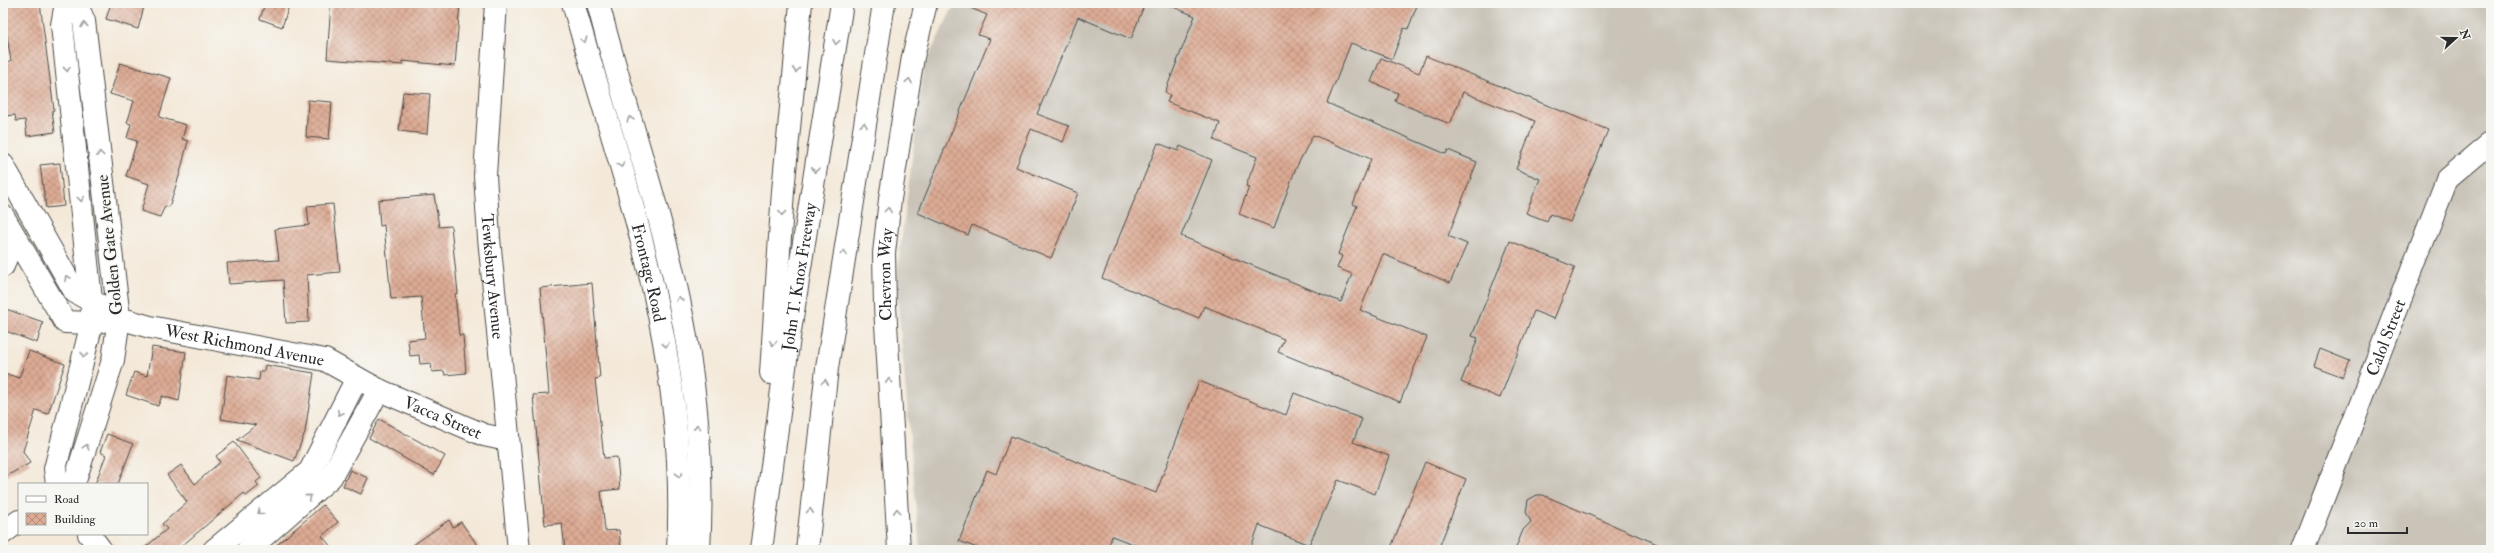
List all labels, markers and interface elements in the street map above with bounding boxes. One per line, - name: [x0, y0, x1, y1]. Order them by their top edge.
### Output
- north arrow: [2436, 18, 2476, 58]
- one-way arrow: [80, 22, 89, 29]
- text: N: [2457, 27, 2473, 43]
- one-way arrow: [579, 37, 588, 44]
- one-way arrow: [832, 38, 841, 45]
- one-way arrow: [62, 66, 71, 72]
- one-way arrow: [791, 67, 800, 73]
- one-way arrow: [904, 78, 913, 84]
- one-way arrow: [626, 116, 635, 123]
- one-way arrow: [859, 122, 868, 128]
- one-way arrow: [95, 151, 104, 157]
- one-way arrow: [616, 161, 625, 168]
- one-way arrow: [812, 167, 820, 173]
- street label: Golden Gate Avenue: [92, 174, 127, 316]
- one-way arrow: [76, 196, 85, 202]
- street label: John T. Knox Freeway: [777, 200, 822, 353]
- one-way arrow: [883, 207, 892, 213]
- one-way arrow: [777, 210, 786, 216]
- street label: Tewksbury Avenue: [476, 213, 509, 340]
- street label: Frontage Road: [627, 221, 670, 324]
- street label: Chevron Way: [873, 227, 899, 321]
- one-way arrow: [839, 250, 848, 257]
- one-way arrow: [64, 275, 72, 282]
- one-way arrow: [675, 295, 683, 302]
- street label: Calol Street: [2362, 296, 2411, 379]
- street label: West Richmond Avenue: [162, 320, 326, 371]
- one-way arrow: [768, 340, 777, 346]
- one-way arrow: [661, 342, 670, 349]
- one-way arrow: [80, 351, 89, 358]
- one-way arrow: [885, 378, 894, 384]
- one-way arrow: [820, 379, 829, 385]
- street label: Vacca Street: [401, 392, 485, 444]
- one-way arrow: [337, 408, 344, 416]
- one-way arrow: [693, 424, 702, 430]
- one-way arrow: [81, 443, 90, 450]
- one-way arrow: [674, 472, 683, 478]
- legend: [18, 483, 148, 535]
- text: Road: [54, 492, 79, 507]
- one-way arrow: [304, 494, 312, 501]
- one-way arrow: [258, 507, 265, 514]
- one-way arrow: [806, 508, 815, 514]
- one-way arrow: [893, 508, 901, 514]
- scale bar: [2348, 509, 2407, 535]
- text: Building: [54, 512, 97, 527]
- text: 20 m: [2354, 516, 2379, 531]

